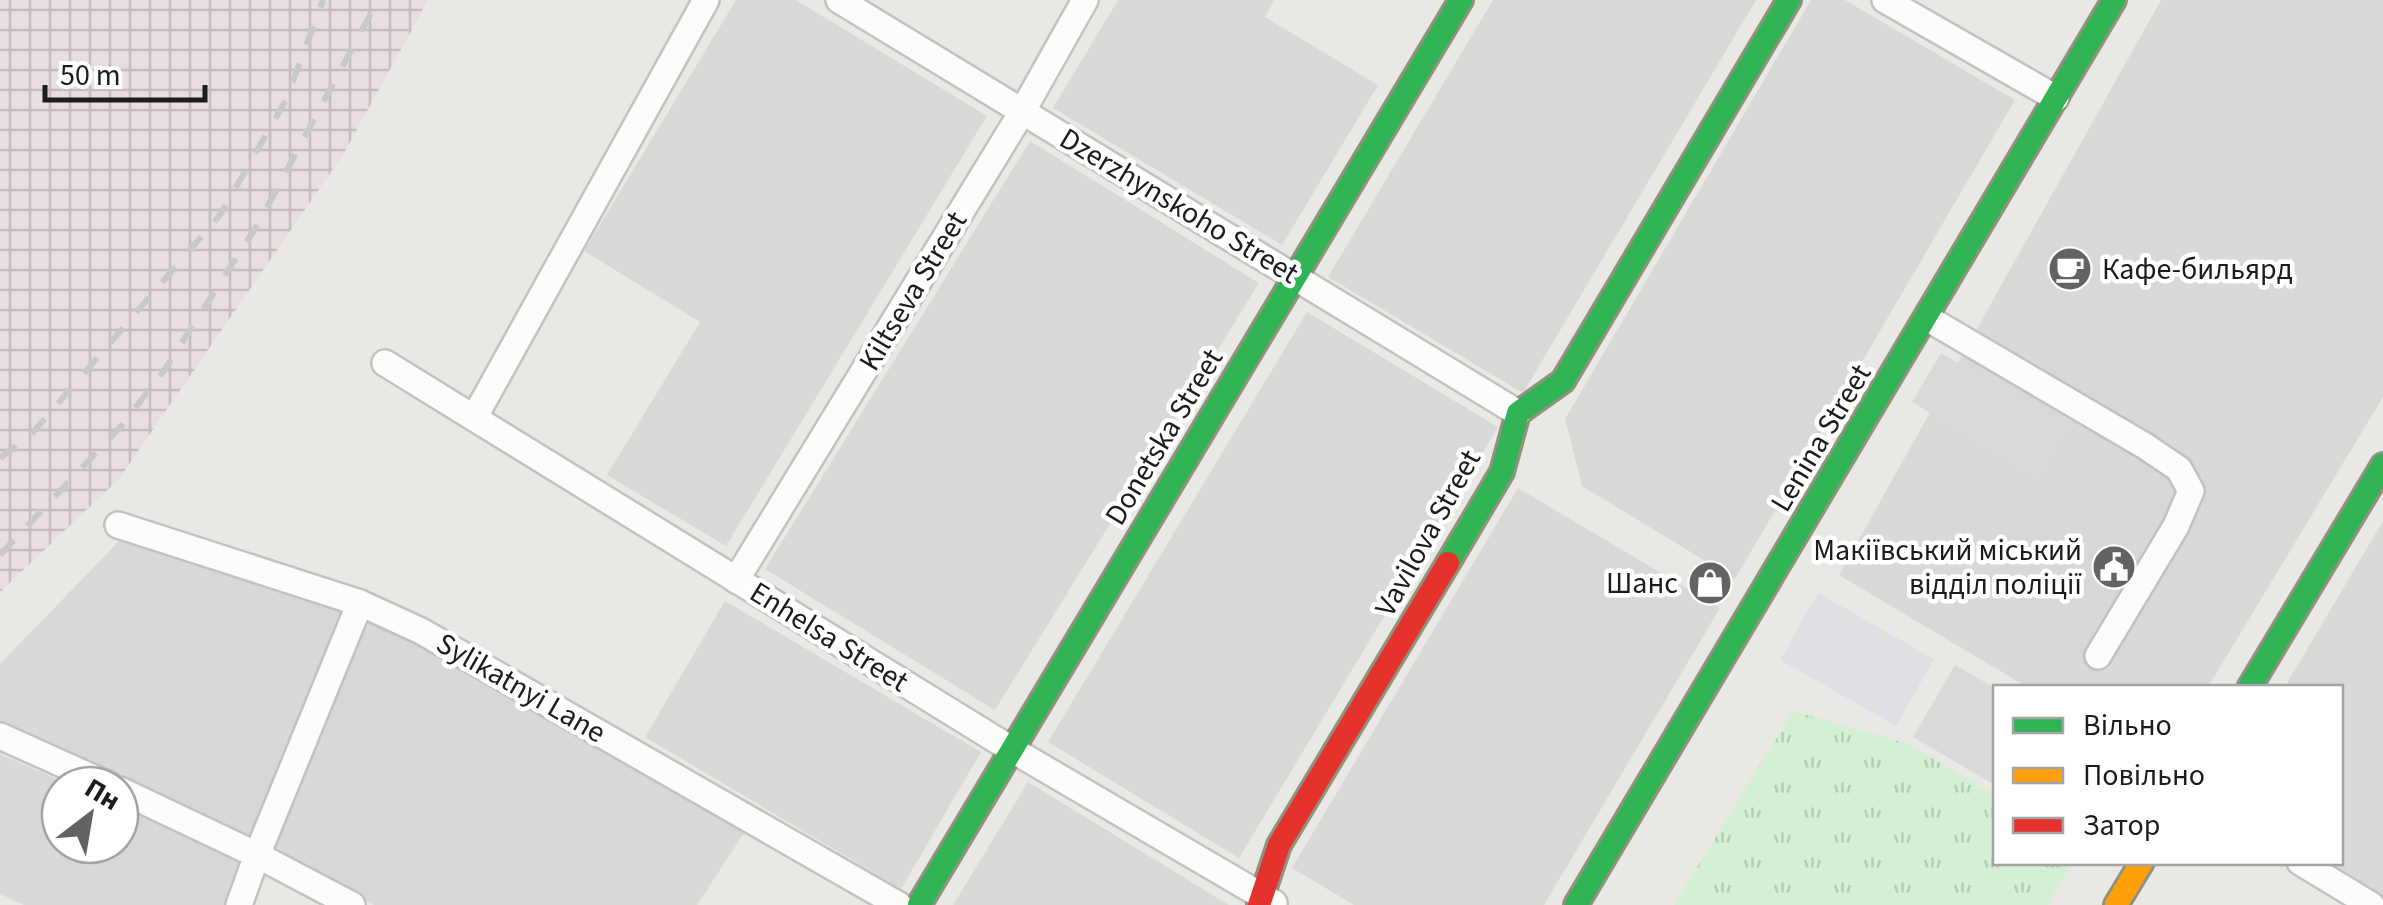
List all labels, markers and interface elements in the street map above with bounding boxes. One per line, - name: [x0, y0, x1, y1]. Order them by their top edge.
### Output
- scale bar: [45, 40, 205, 102]
- text: 50 m: [60, 54, 121, 97]
- street label: Dzerzhynskoho Street: [1051, 117, 1307, 295]
- street label: Kiltseva Street: [848, 203, 978, 379]
- cafe icon: Кафе-бильярд: [2047, 246, 2093, 292]
- place label: Кафе-бильярд: [2102, 248, 2293, 291]
- street label: Donetska Street: [1094, 341, 1234, 533]
- street label: Lenina Street: [1760, 356, 1882, 520]
- street label: Vavilova Street: [1364, 442, 1492, 624]
- place label: Макіївський міський відділ поліції: [1813, 529, 2082, 606]
- public building icon: Макіївський міський відділ поліції: [2091, 544, 2137, 590]
- shop icon: Шанс: [1687, 560, 1733, 606]
- place label: Шанс: [1606, 562, 1678, 605]
- street label: Enhelsa Street: [741, 571, 917, 703]
- street label: Sylikatnyi Lane: [428, 622, 614, 754]
- legend: [1993, 685, 2343, 865]
- text: Вільно: [2083, 704, 2172, 747]
- text: Повільно: [2083, 754, 2205, 797]
- north arrow: [40, 765, 140, 865]
- text: Пн: [77, 768, 128, 821]
- text: Затор: [2083, 804, 2161, 847]

